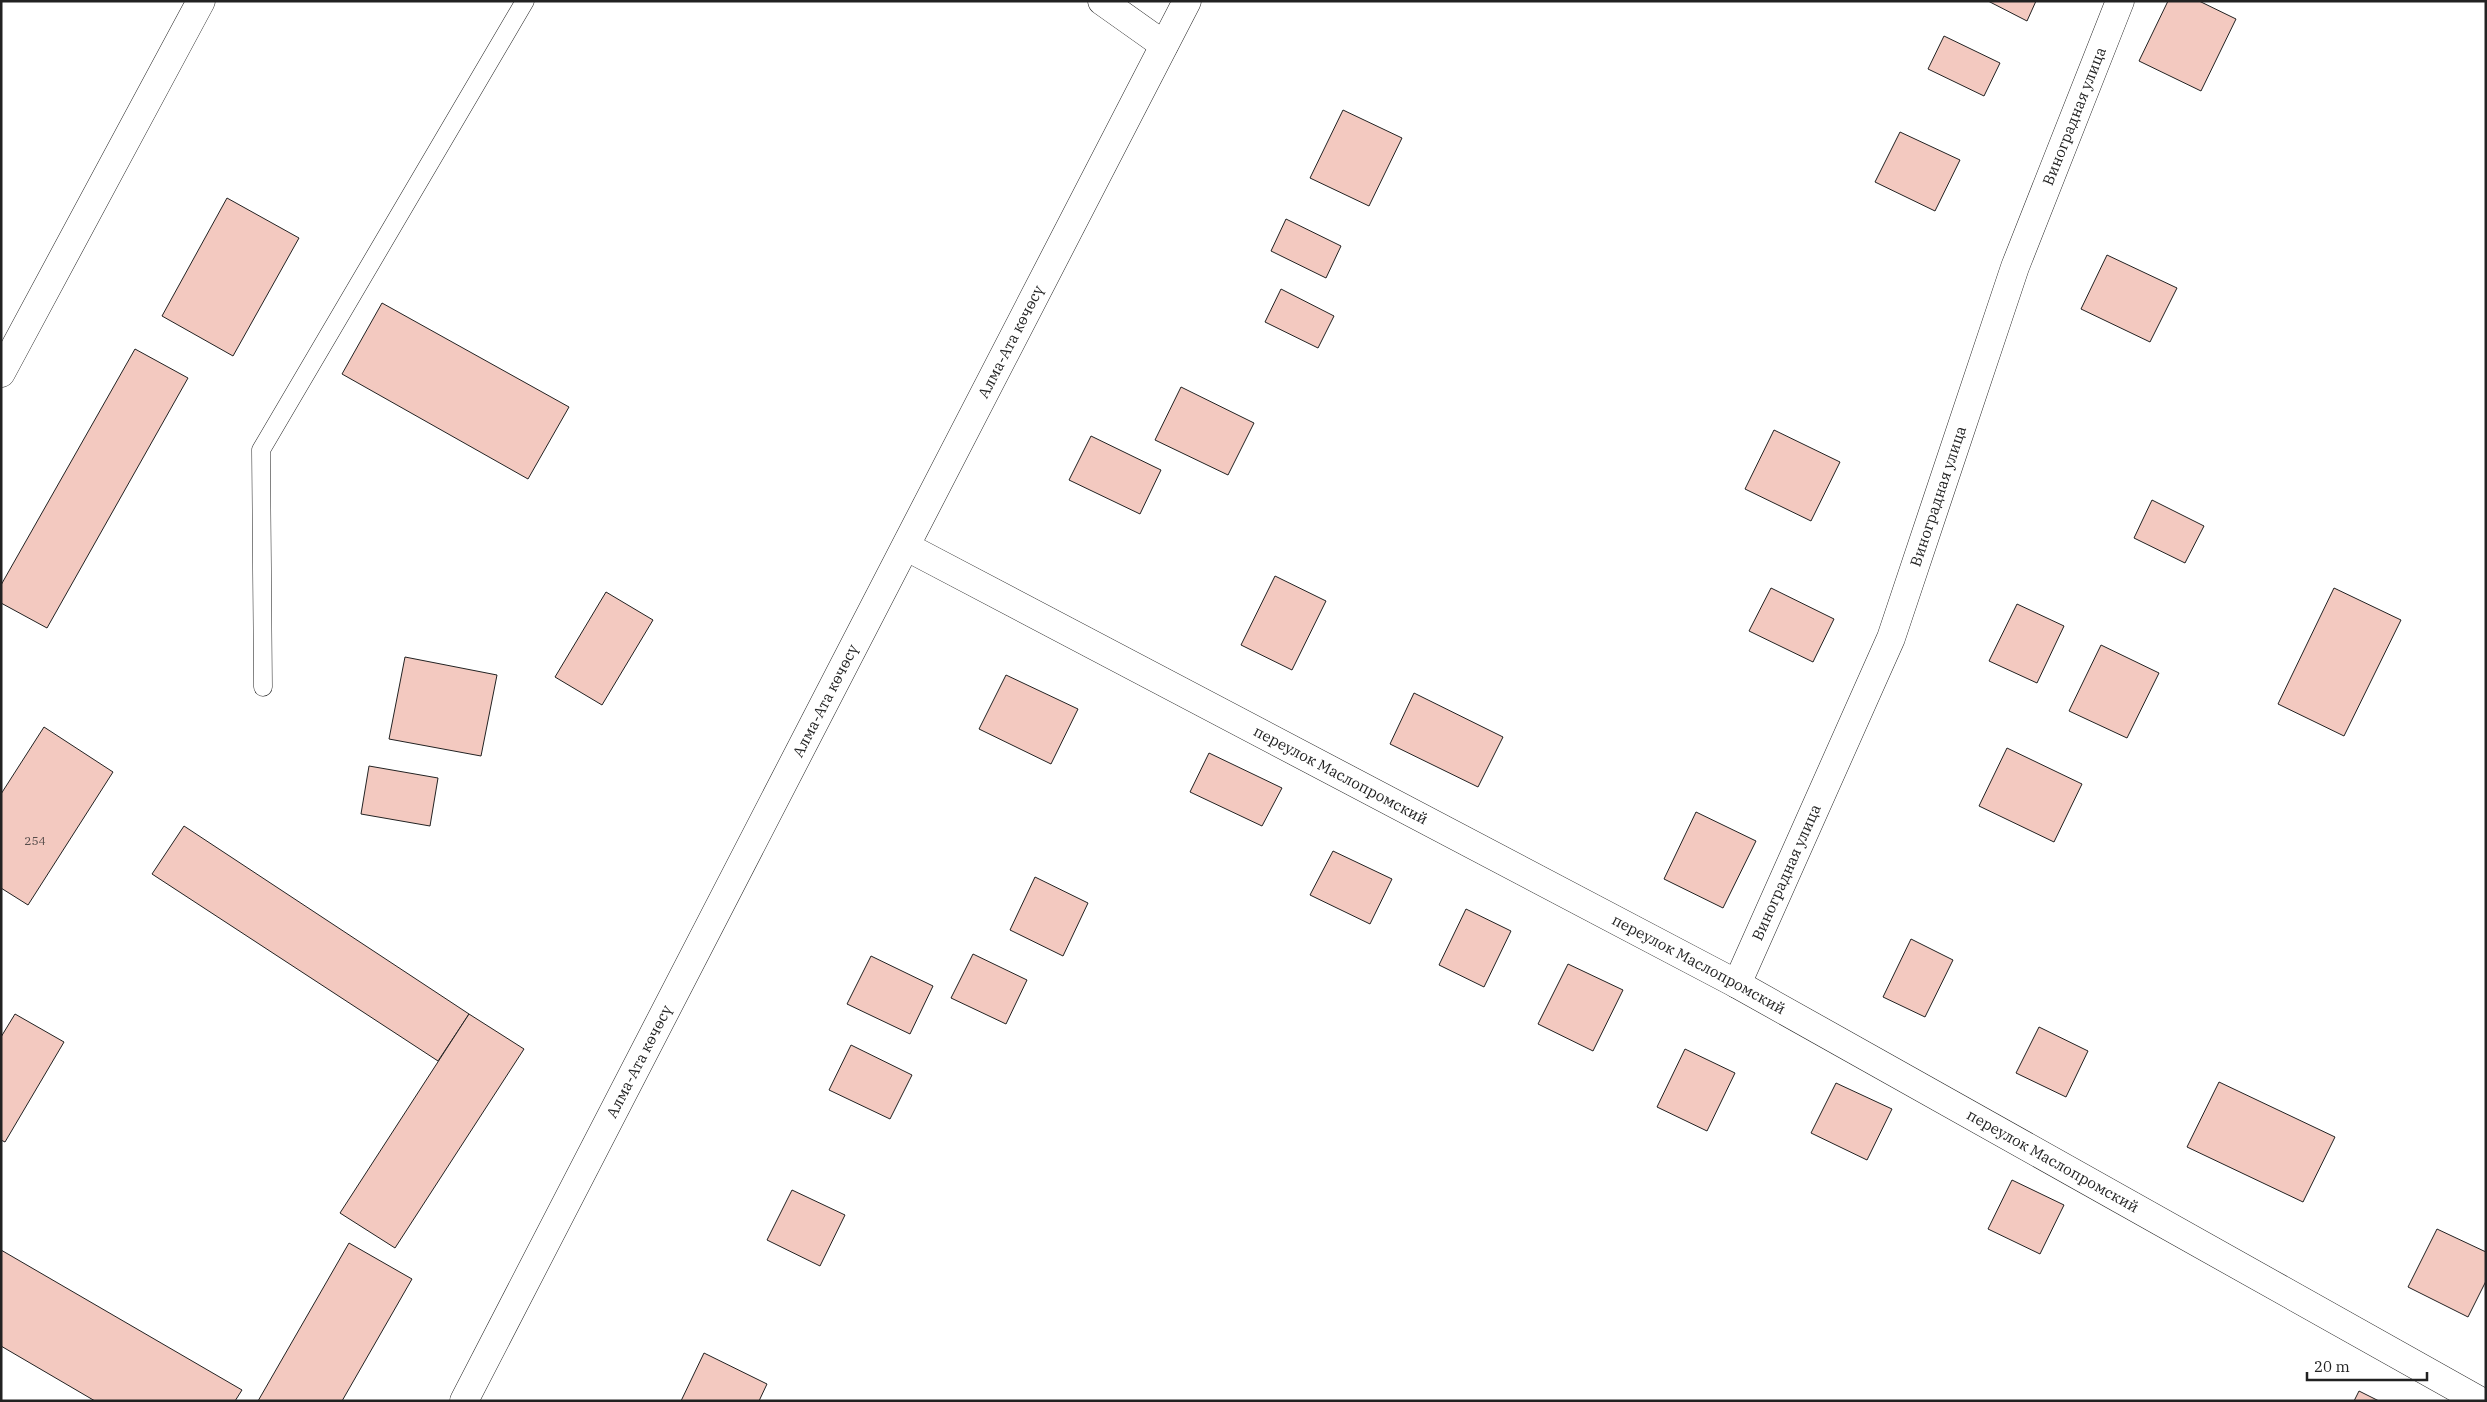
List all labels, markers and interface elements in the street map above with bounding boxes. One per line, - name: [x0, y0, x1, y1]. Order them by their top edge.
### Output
- street label: Виноградная улица: [2038, 44, 2110, 188]
- street label: Алма-Ата көчөсү: [974, 282, 1047, 401]
- street label: Виноградная улица: [1905, 423, 1970, 569]
- street label: Алма-Ата көчөсү: [788, 641, 862, 760]
- street label: переулок Маслопромский: [1250, 721, 1431, 829]
- street label: Виноградная улица: [1748, 801, 1825, 943]
- house number: 254: [24, 833, 46, 848]
- street label: переулок Маслопромский: [1609, 910, 1789, 1018]
- street label: Алма-Ата көчөсү: [602, 1002, 676, 1121]
- street label: переулок Маслопромский: [1964, 1105, 2142, 1217]
- scale bar: [2307, 1350, 2427, 1382]
- text: 20 m: [2314, 1357, 2350, 1376]

